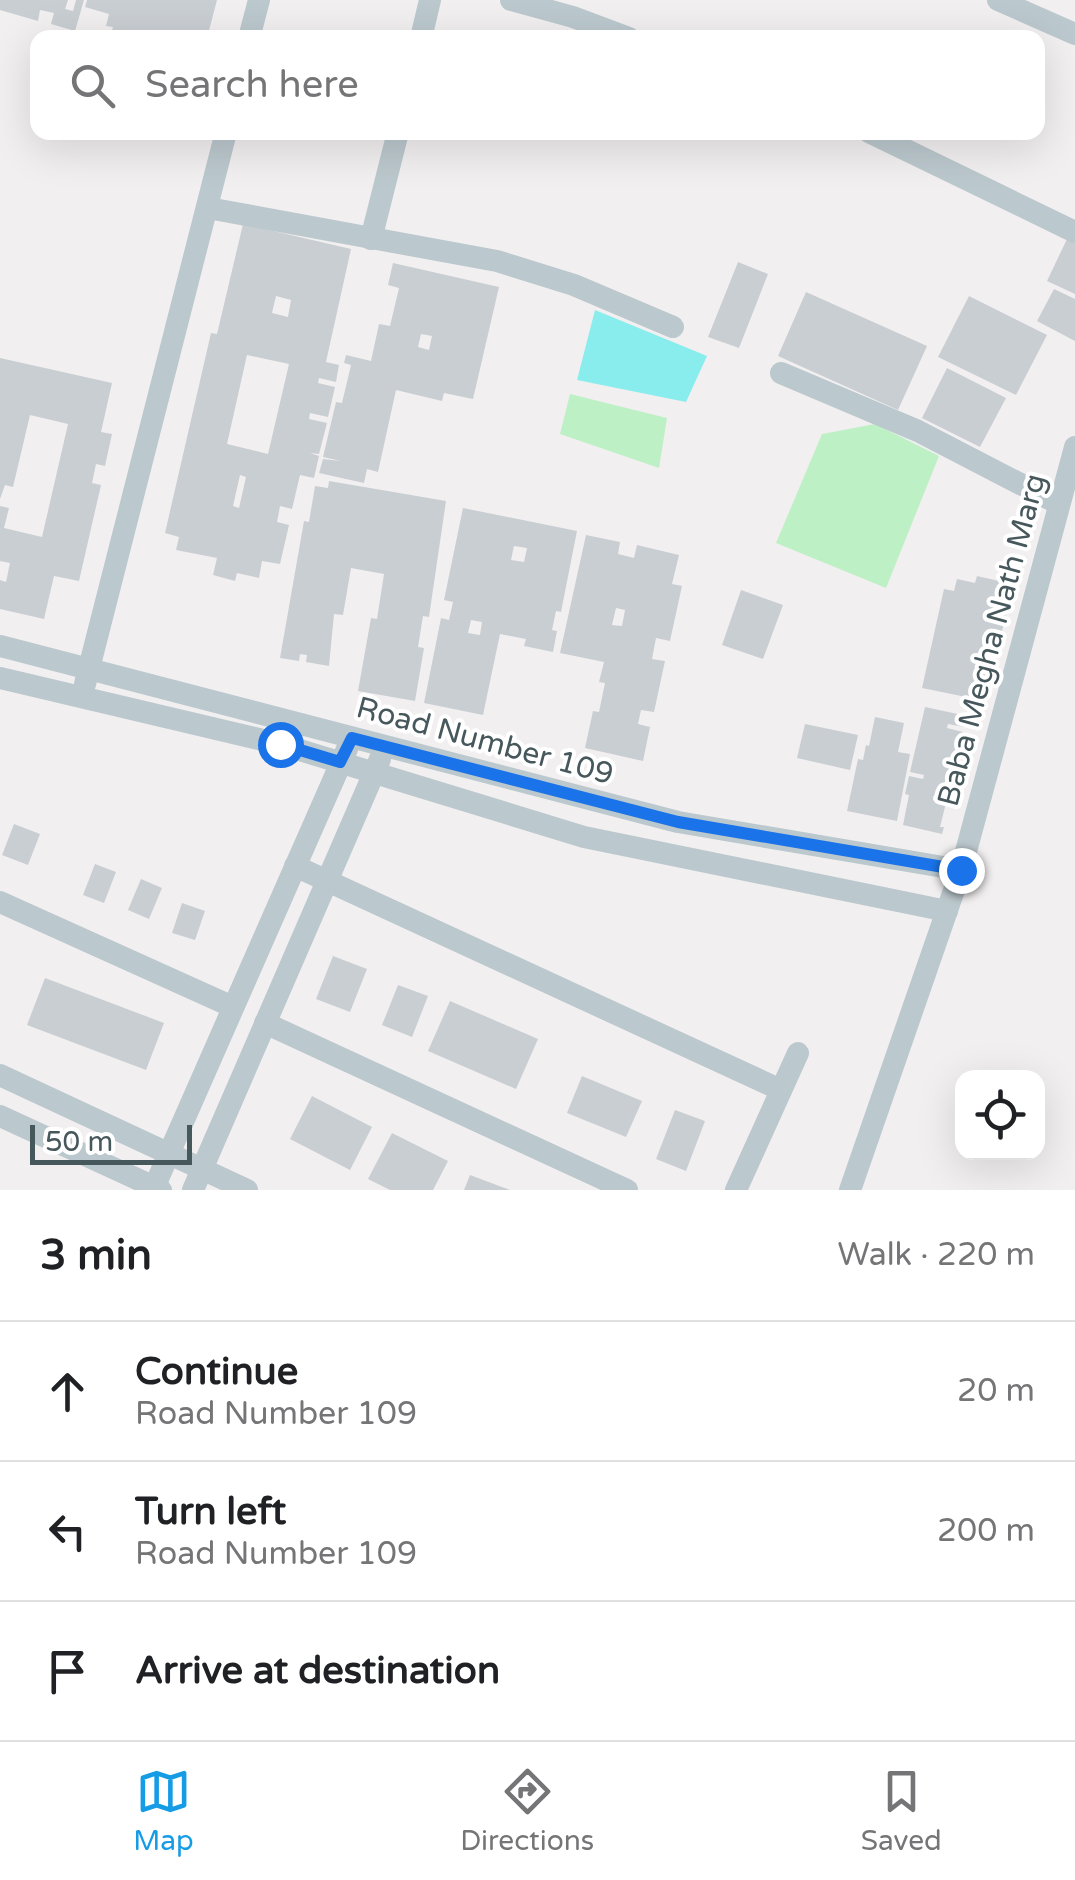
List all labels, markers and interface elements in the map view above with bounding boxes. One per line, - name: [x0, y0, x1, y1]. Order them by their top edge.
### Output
- search box: [30, 30, 1045, 140]
- icon: search: [65, 58, 120, 113]
- text: Search here: [145, 62, 359, 108]
- street label: Baba Megha Nath Marg: [930, 470, 1054, 810]
- street label: Road Number 109: [353, 689, 617, 793]
- route start: [258, 722, 304, 768]
- route end: [939, 848, 985, 894]
- map controls: [955, 1070, 1045, 1160]
- button: locate: [955, 1070, 1045, 1160]
- scale bar: [30, 1120, 192, 1164]
- text: 50 m: [45, 1125, 113, 1159]
- text: 3 min: [40, 1230, 152, 1281]
- text: Walk · 220 m: [838, 1236, 1035, 1274]
- text: Continue: [135, 1349, 298, 1395]
- icon: ahead: [40, 1364, 95, 1419]
- text: 20 m: [957, 1372, 1035, 1410]
- text: Road Number 109: [135, 1395, 417, 1433]
- text: Turn left: [135, 1489, 286, 1535]
- icon: left: [40, 1504, 95, 1559]
- text: 200 m: [937, 1512, 1035, 1550]
- text: Road Number 109: [135, 1535, 417, 1573]
- icon: arrive: [40, 1644, 95, 1699]
- text: Arrive at destination: [135, 1648, 500, 1694]
- tab: Map: [133, 1764, 194, 1858]
- tab: Directions: [460, 1764, 594, 1858]
- tab: Saved: [861, 1764, 942, 1858]

